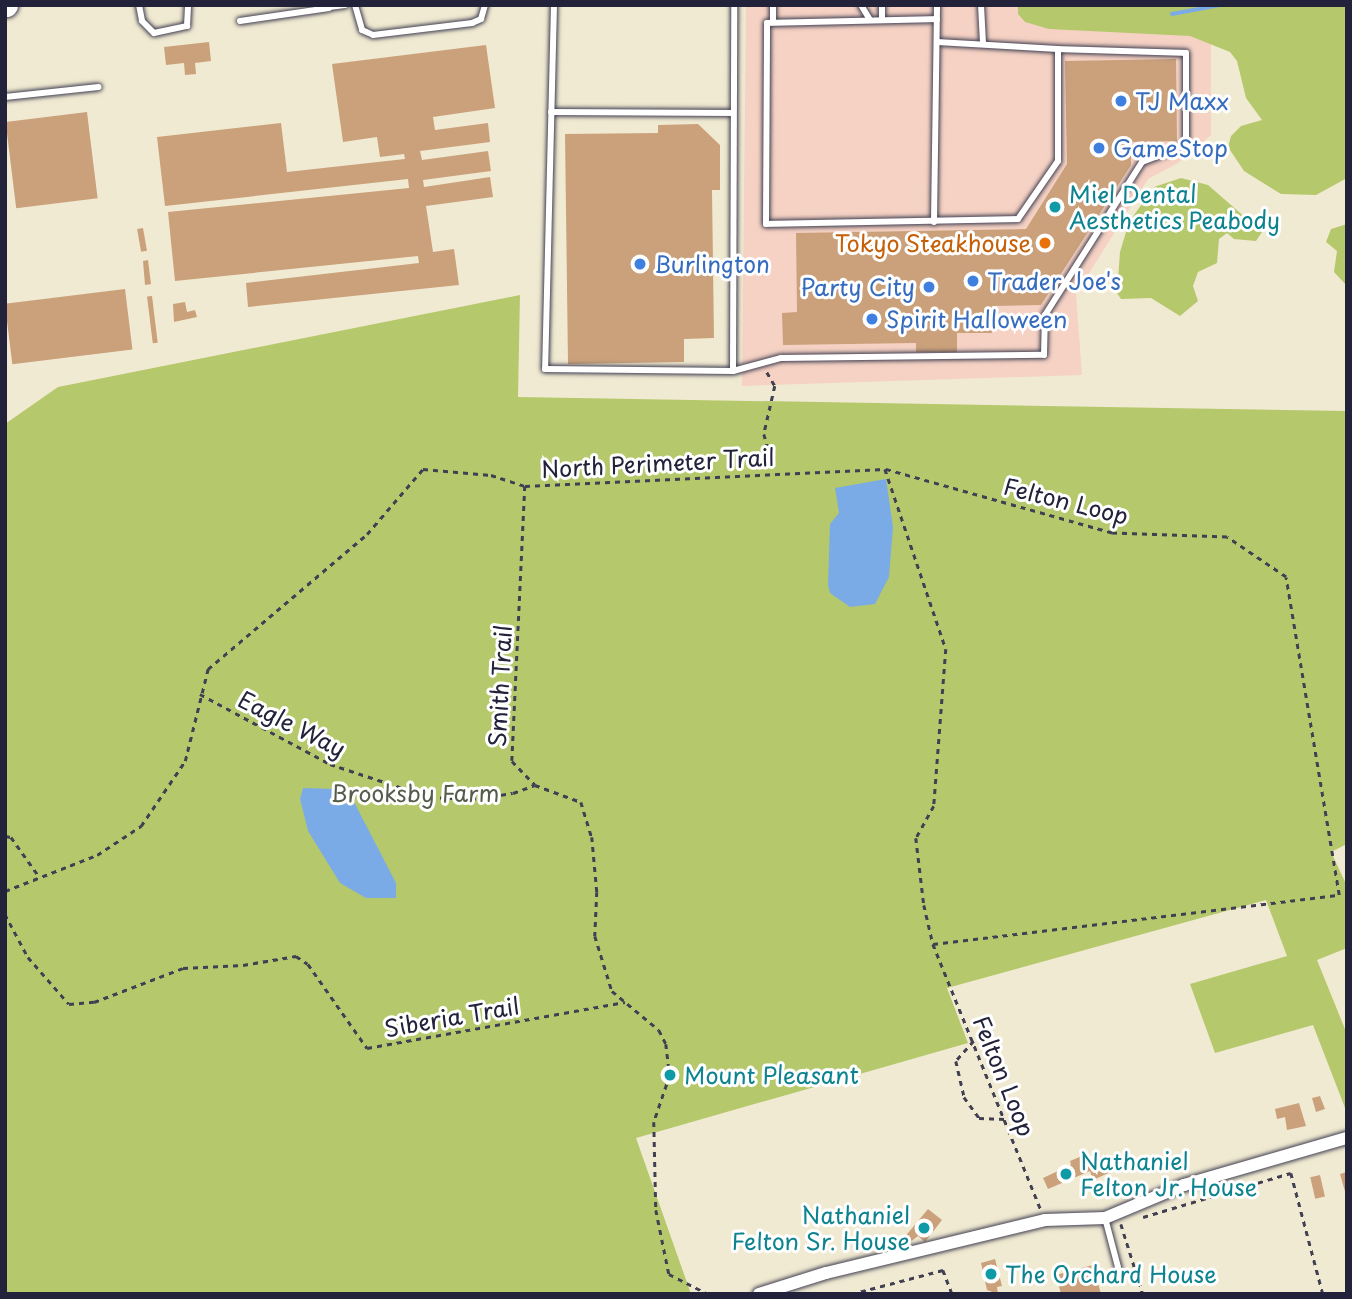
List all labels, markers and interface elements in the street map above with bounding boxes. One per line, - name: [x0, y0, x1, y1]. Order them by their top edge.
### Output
- place label: TJ Maxx: [1135, 87, 1231, 115]
- marker: TJ Maxx: [1113, 93, 1129, 109]
- place label: GameStop: [1113, 134, 1228, 162]
- marker: GameStop: [1091, 140, 1107, 156]
- place label: Miel Dental Aesthetics Peabody: [1069, 180, 1282, 234]
- marker: Miel Dental Aesthetics Peabody: [1047, 199, 1063, 215]
- place label: Tokyo Steakhouse: [833, 229, 1031, 257]
- marker: Tokyo Steakhouse: [1037, 235, 1053, 251]
- place label: Burlington: [654, 250, 770, 278]
- marker: Burlington: [632, 256, 648, 272]
- place label: Trader Joe's: [987, 267, 1122, 295]
- place label: Party City: [800, 273, 915, 301]
- marker: Trader Joe's: [965, 273, 981, 289]
- marker: Party City: [921, 279, 937, 295]
- place label: Spirit Halloween: [886, 305, 1069, 333]
- marker: Spirit Halloween: [864, 311, 880, 327]
- street label: North Perimeter Trail: [539, 443, 777, 483]
- street label: Felton Loop: [1001, 472, 1131, 530]
- street label: Smith Trail: [483, 623, 517, 749]
- street label: Eagle Way: [233, 685, 351, 763]
- park label: Brooksby Farm: [331, 779, 499, 807]
- street label: Siberia Trail: [383, 992, 521, 1042]
- street label: Felton Loop: [967, 1012, 1041, 1140]
- place label: Mount Pleasant: [684, 1061, 858, 1089]
- marker: Mount Pleasant: [662, 1067, 678, 1083]
- place label: Nathaniel Felton Jr. House: [1080, 1147, 1258, 1201]
- marker: Nathaniel Felton Jr. House: [1058, 1166, 1074, 1182]
- place label: Nathaniel Felton Sr. House: [731, 1201, 910, 1255]
- marker: Nathaniel Felton Sr. House: [916, 1220, 932, 1236]
- place label: The Orchard House: [1005, 1260, 1220, 1288]
- marker: The Orchard House: [983, 1266, 999, 1282]

